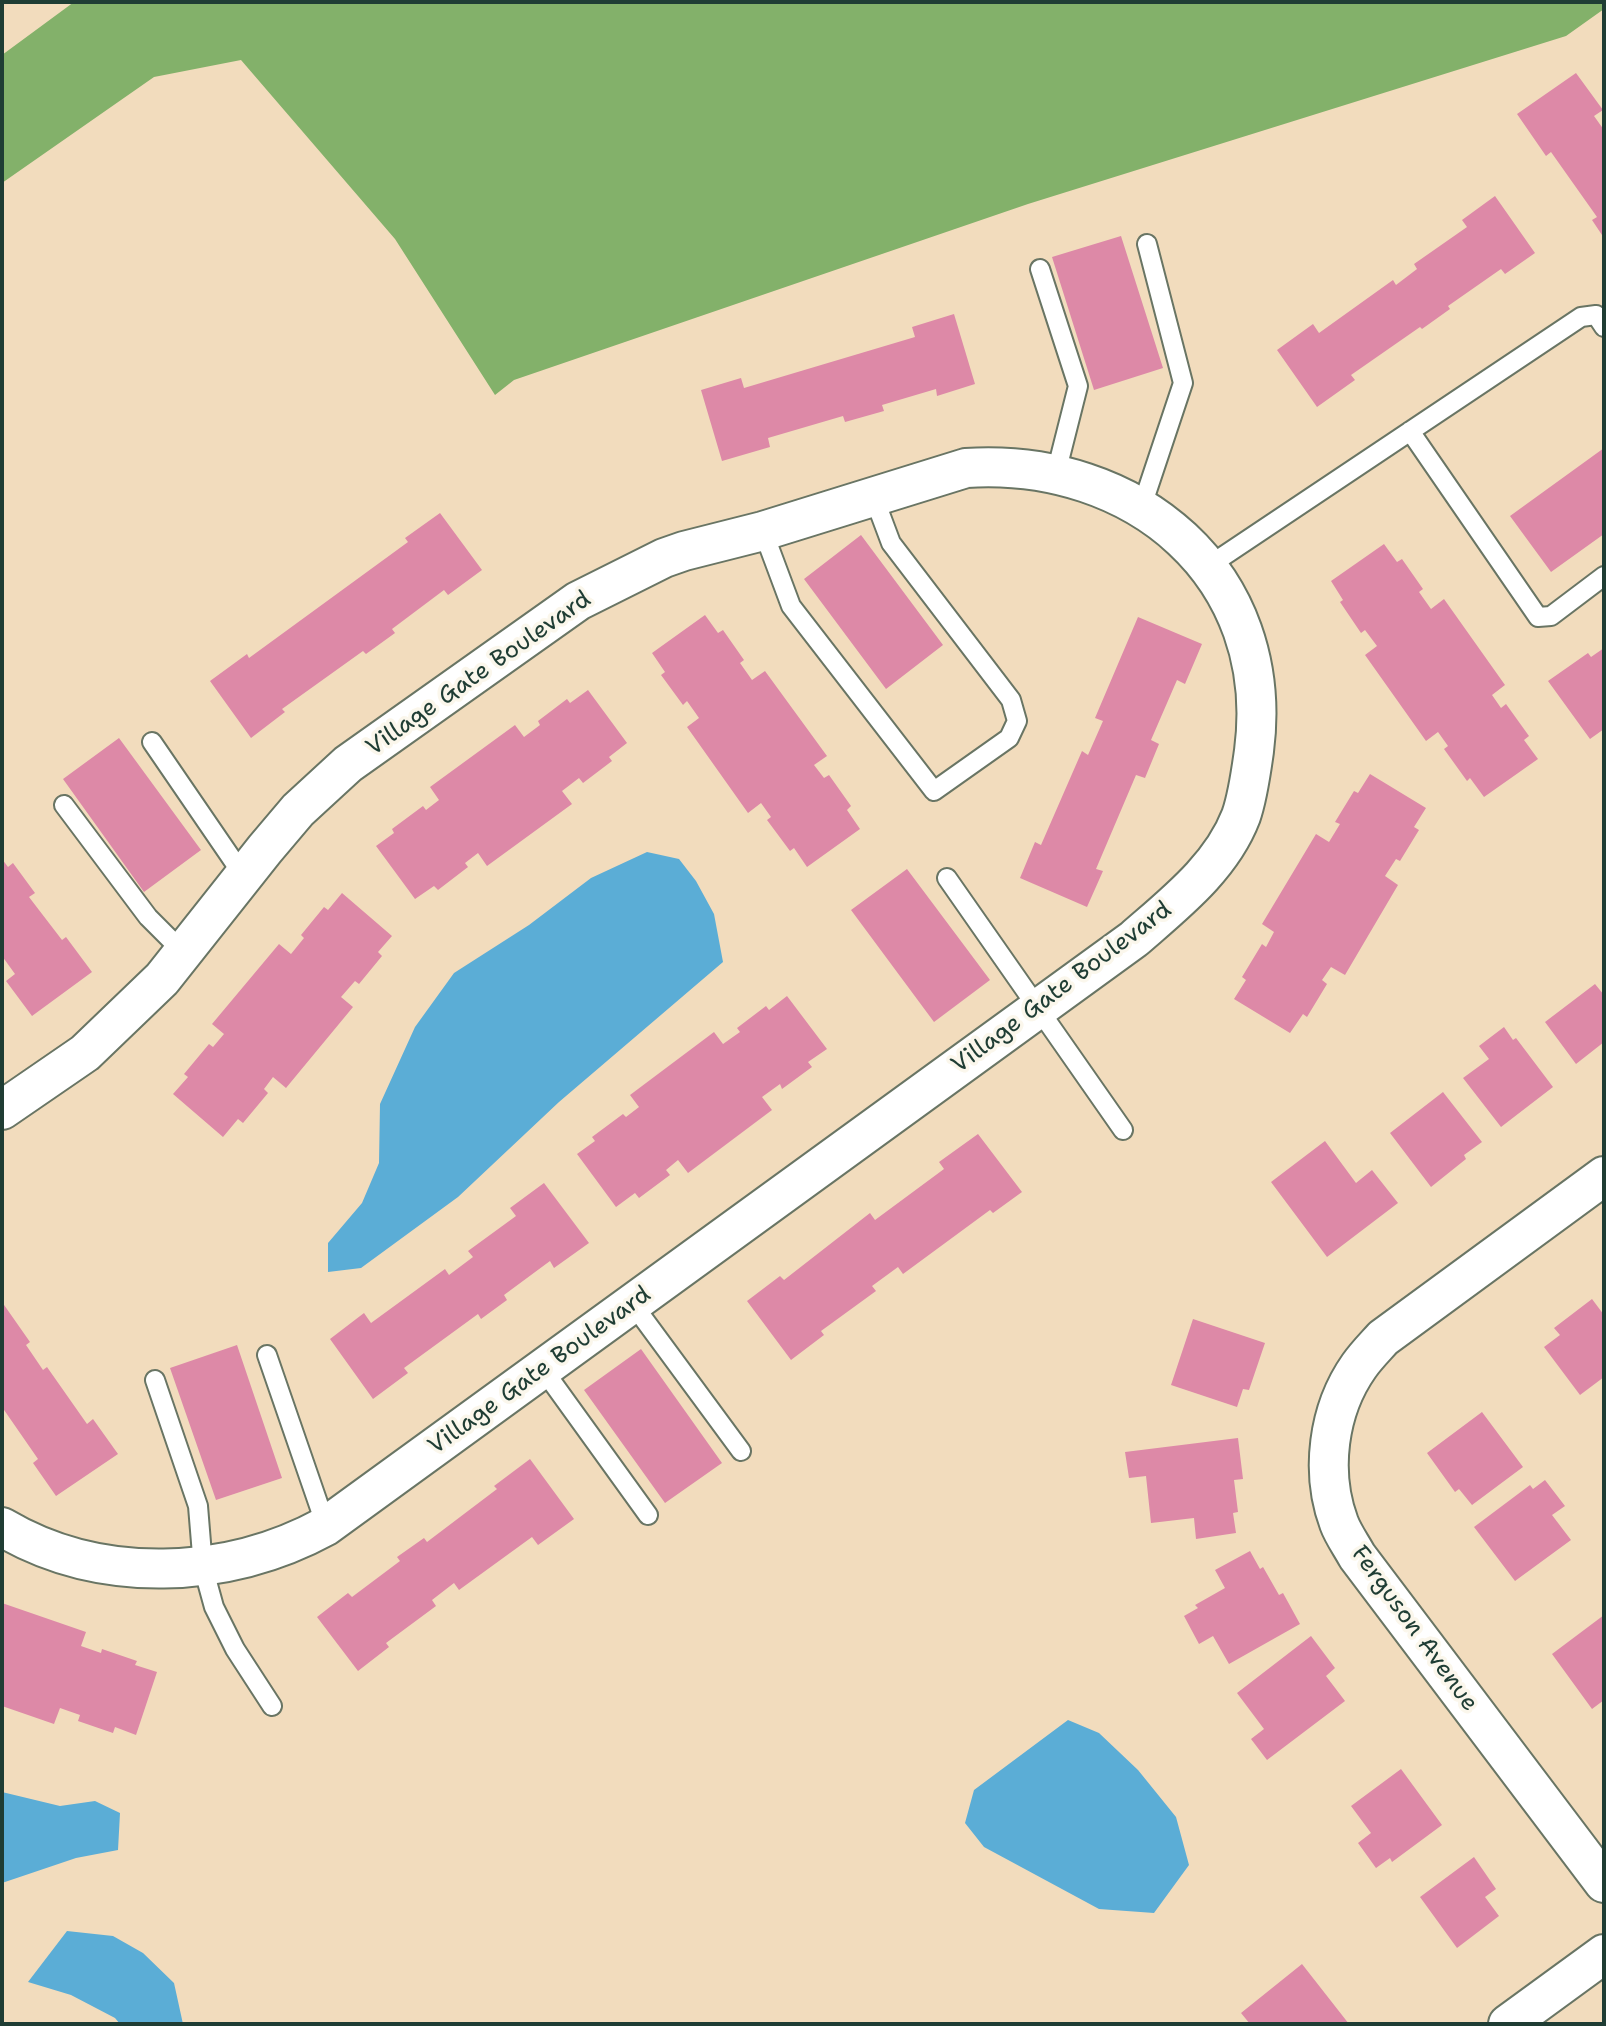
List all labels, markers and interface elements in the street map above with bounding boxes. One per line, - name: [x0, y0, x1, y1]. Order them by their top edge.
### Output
- street label: Village Gate Boulevard: [361, 585, 597, 763]
- street label: Village Gate Boulevard: [946, 896, 1178, 1080]
- street label: Village Gate Boulevard: [423, 1281, 657, 1461]
- street label: Ferguson Avenue: [1344, 1541, 1484, 1717]

